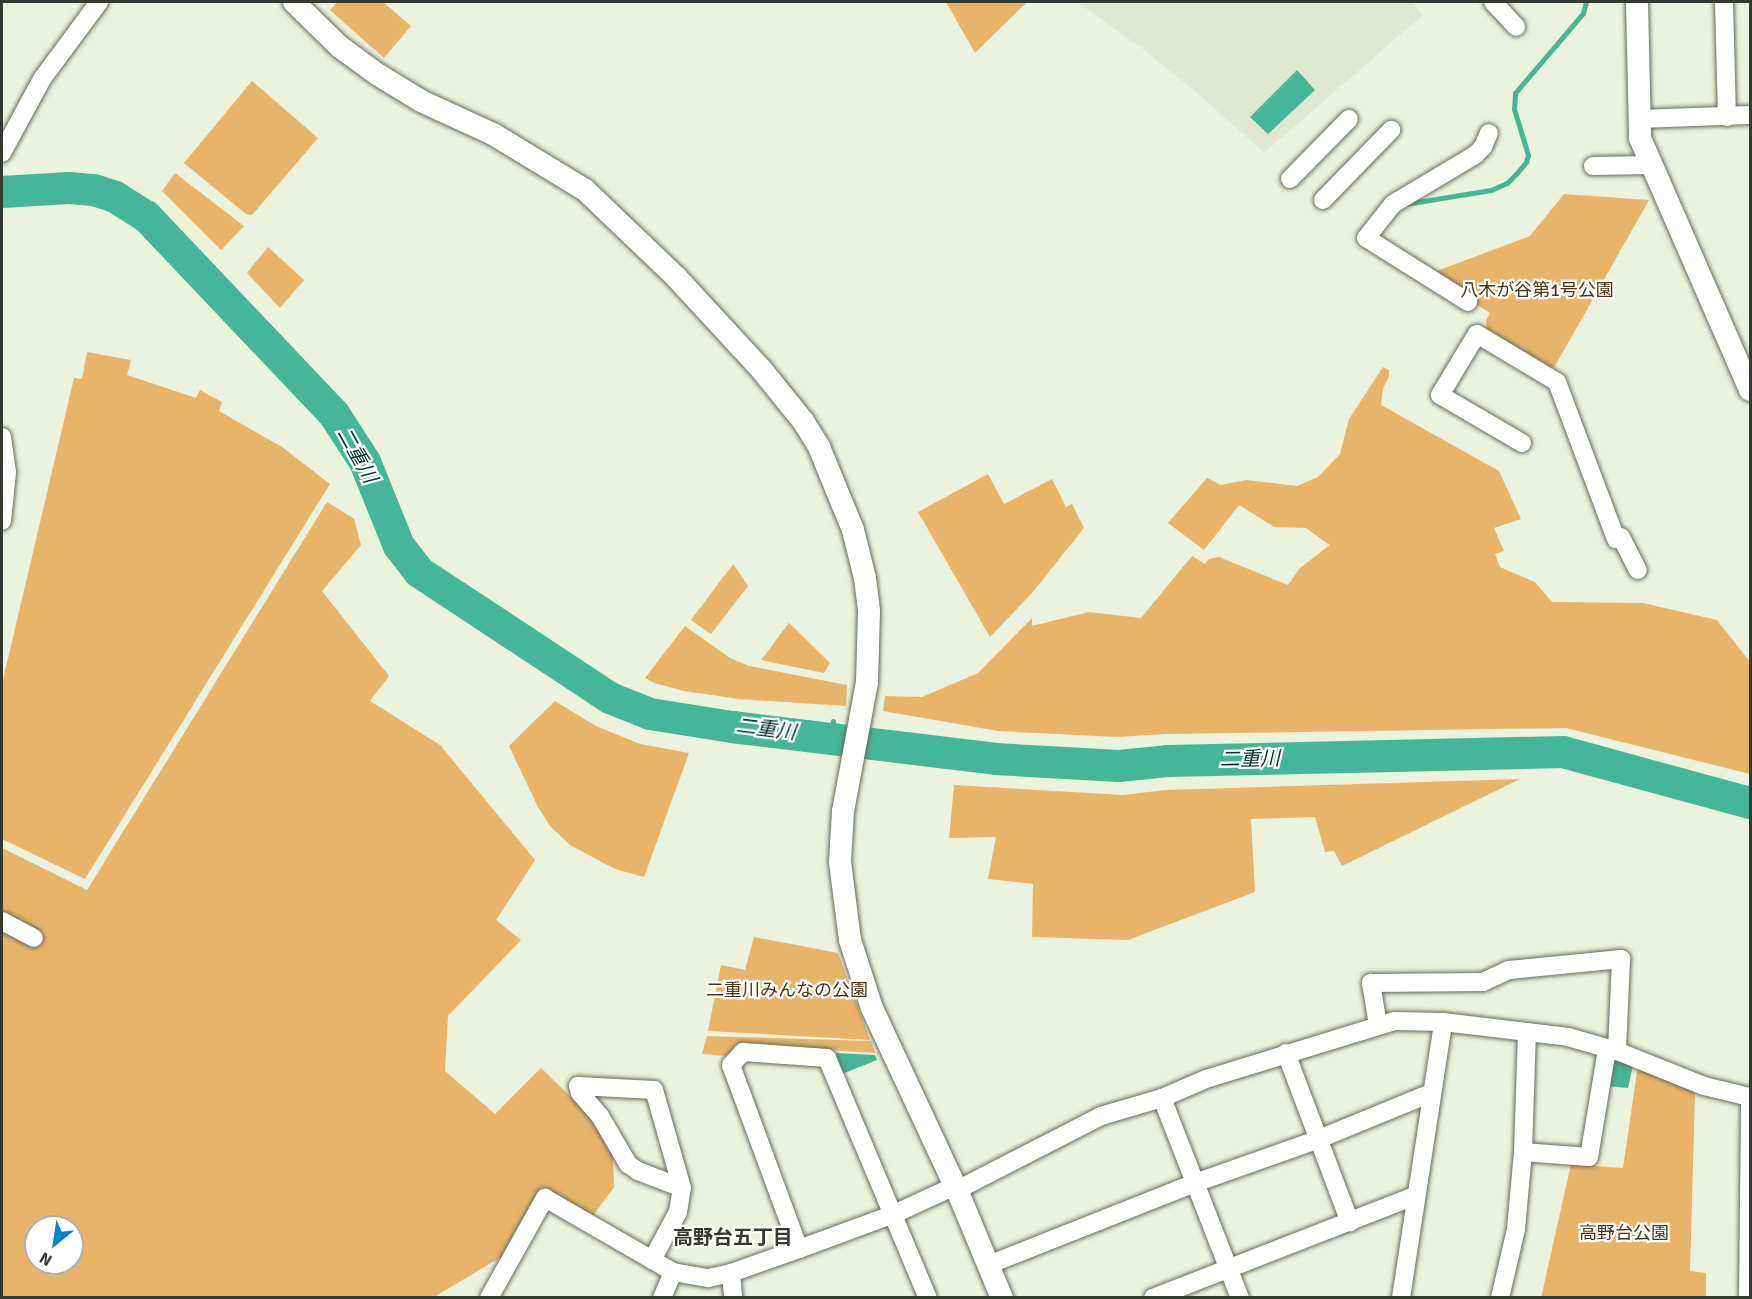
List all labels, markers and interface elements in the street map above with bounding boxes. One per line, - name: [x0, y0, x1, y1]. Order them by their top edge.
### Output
- park label: 八木が谷第1号公園: [1460, 279, 1614, 301]
- water label: 二重川: [332, 423, 382, 487]
- water label: 二重川: [735, 713, 797, 745]
- water label: 二重川: [1220, 746, 1280, 772]
- park label: 二重川みんなの公園: [706, 979, 868, 1001]
- north arrow: [24, 1215, 84, 1275]
- park label: 高野台公園: [1579, 1222, 1669, 1244]
- district label: 高野台五丁目: [673, 1225, 793, 1249]
- text: N: [36, 1247, 56, 1270]

